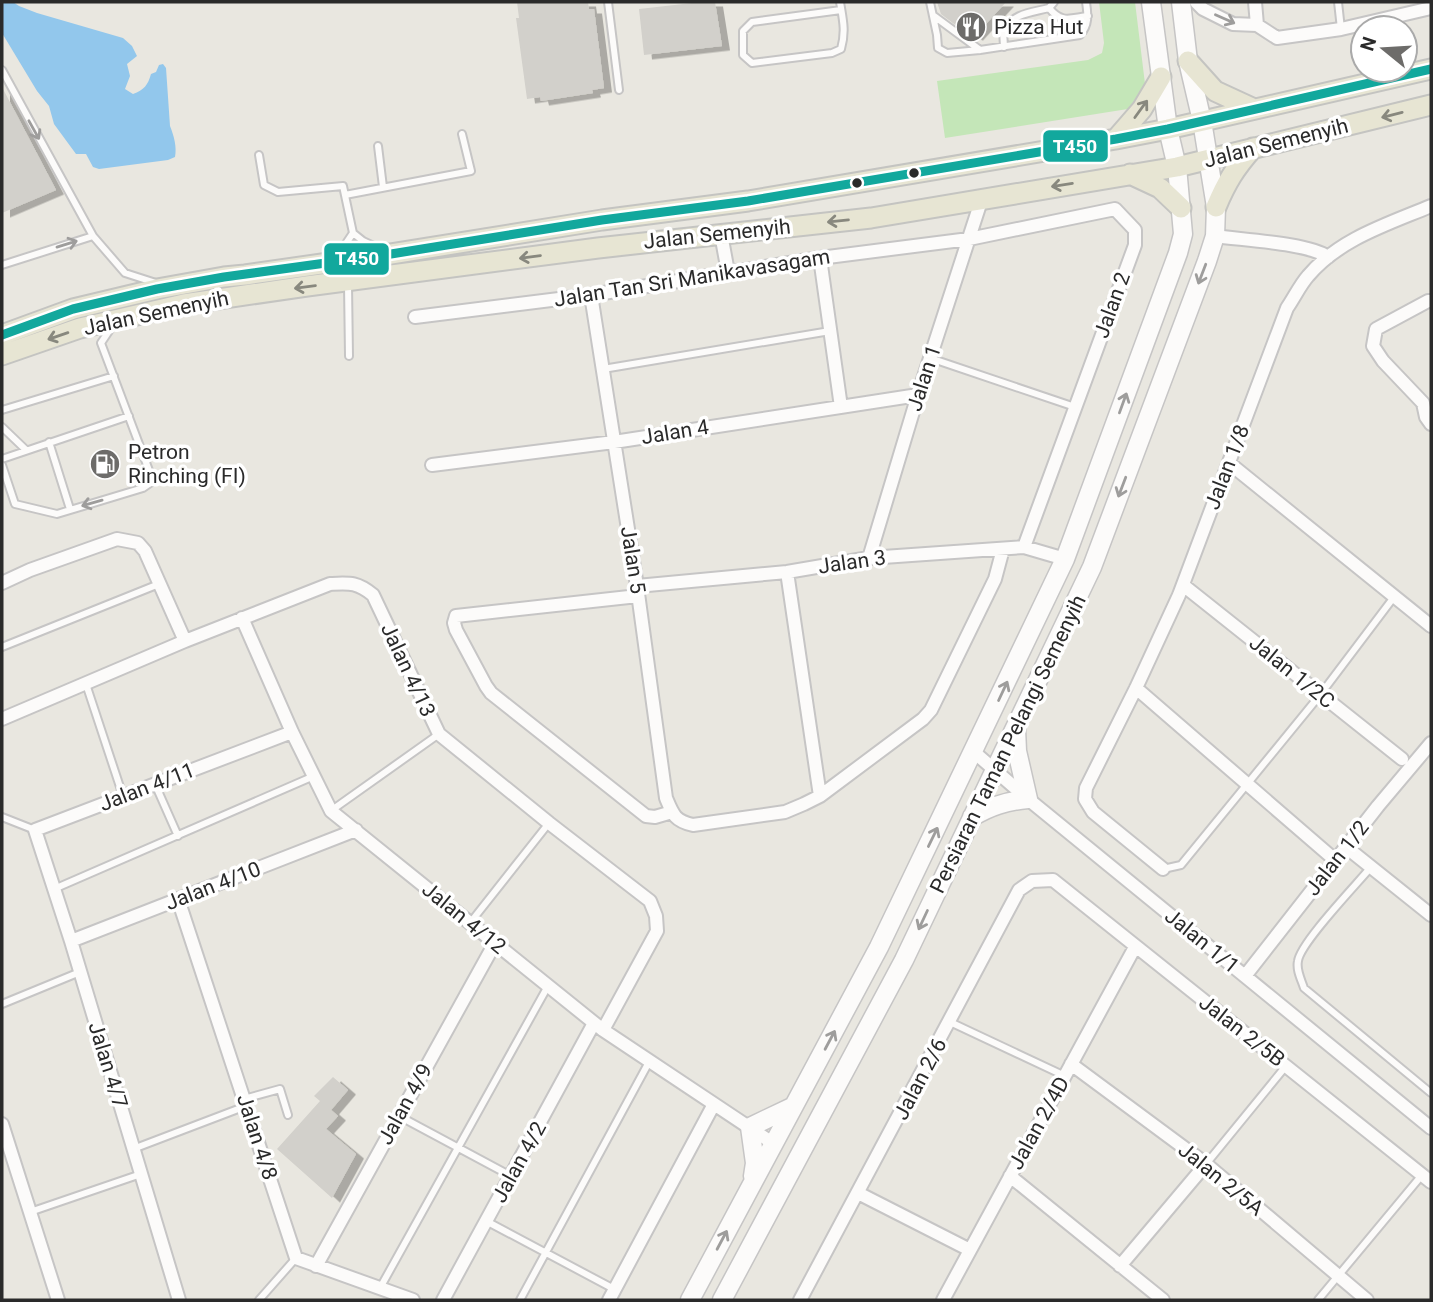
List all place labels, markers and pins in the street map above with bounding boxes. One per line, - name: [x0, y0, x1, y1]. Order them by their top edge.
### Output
- restaurant icon: Pizza Hut: [954, 10, 988, 44]
- place label: Pizza Hut: [994, 15, 1083, 39]
- unlabelled marker: [907, 166, 921, 180]
- unlabelled marker: [850, 176, 864, 190]
- place label: Petron Rinching (FI): [128, 440, 246, 488]
- fuel station icon: Petron Rinching (FI): [88, 447, 122, 481]

